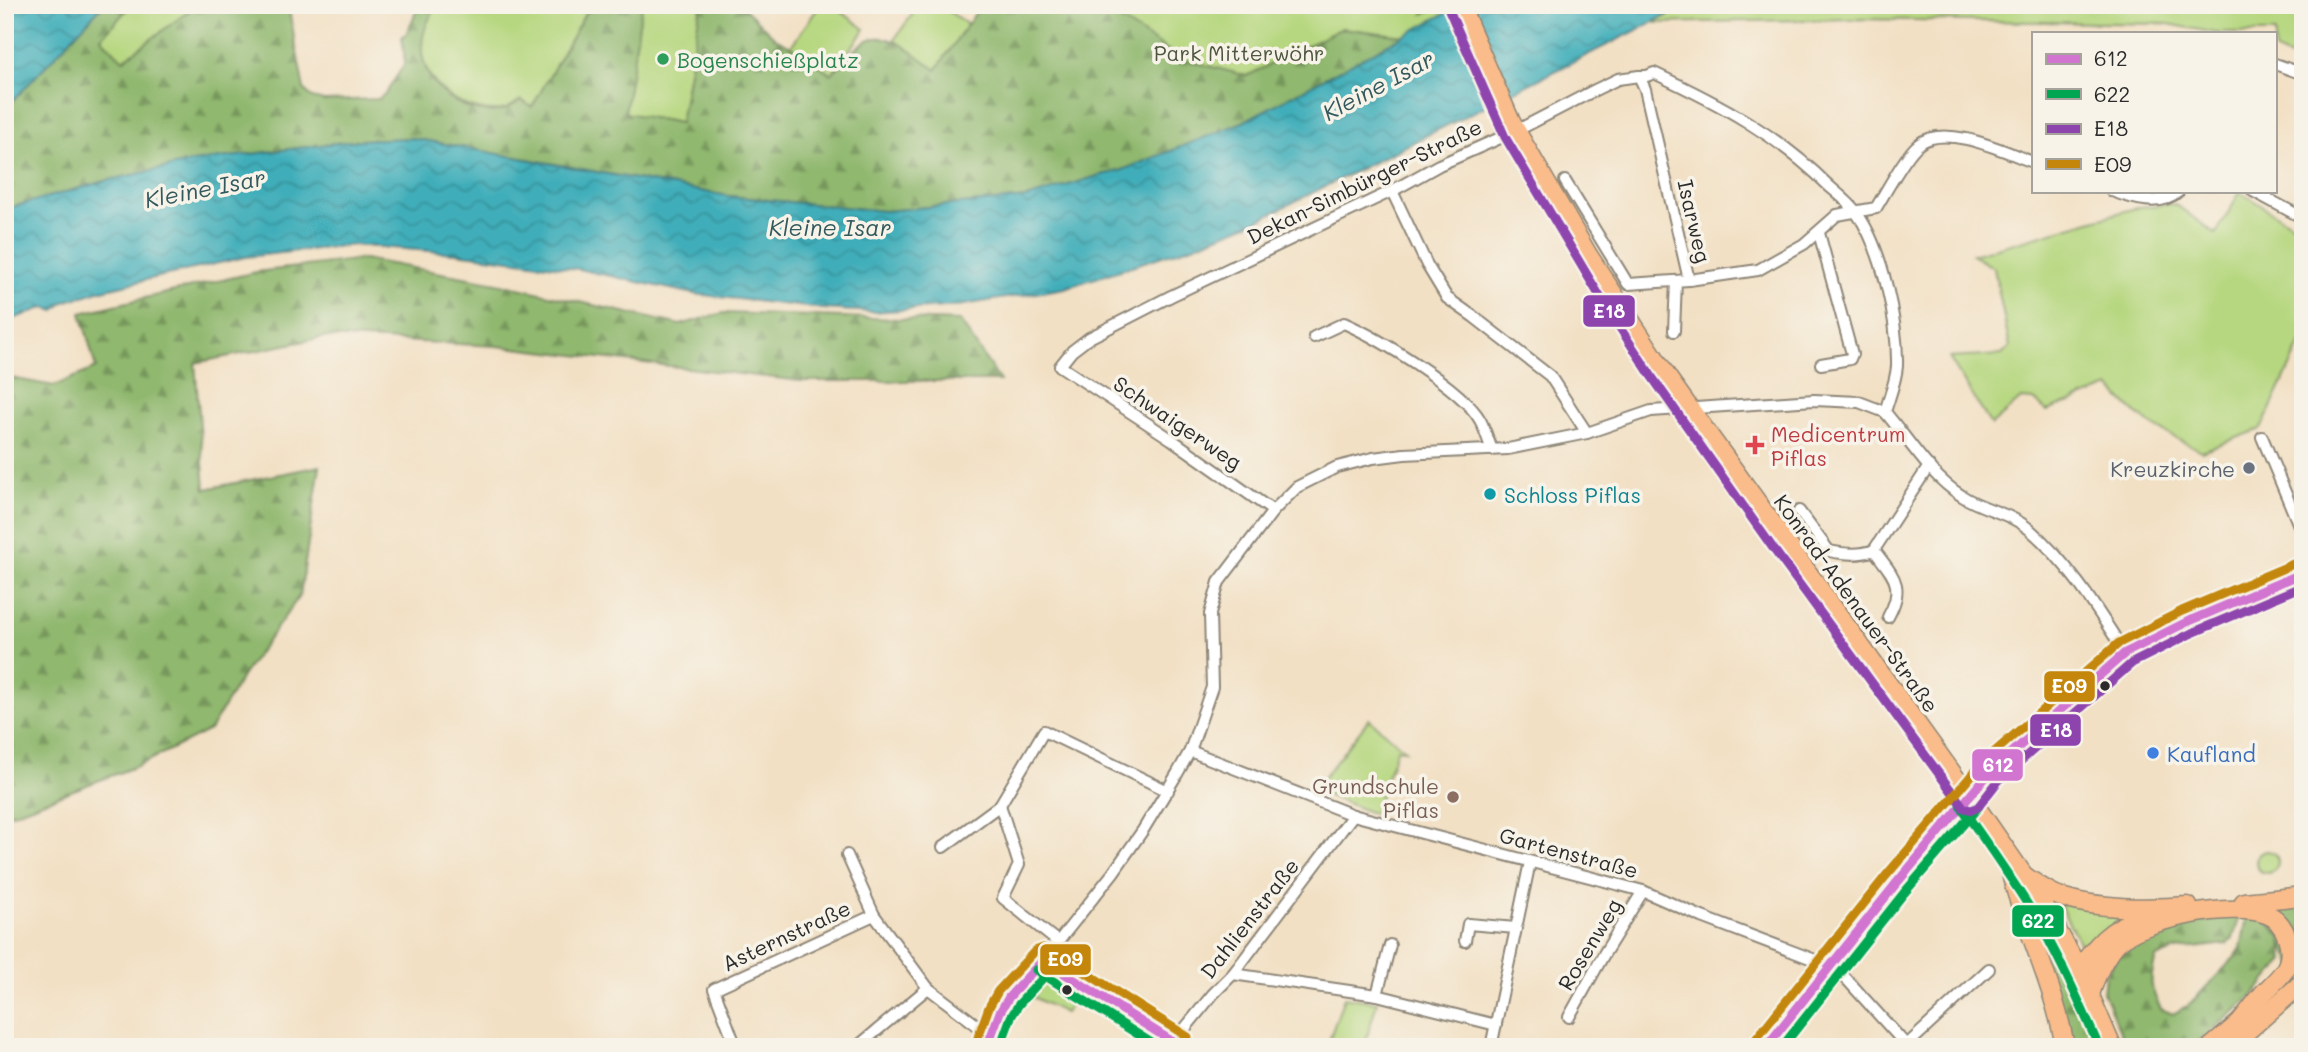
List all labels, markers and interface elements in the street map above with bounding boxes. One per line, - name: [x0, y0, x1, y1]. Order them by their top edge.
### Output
- legend: [2032, 32, 2276, 192]
- park label: Park Mitterwöhr: [1154, 39, 1324, 66]
- water label: Kleine Isar: [1317, 43, 1439, 127]
- text: 612: [2094, 44, 2128, 71]
- place label: Bogenschießplatz: [677, 46, 859, 73]
- marker: Bogenschießplatz: [655, 51, 671, 67]
- text: 622: [2094, 80, 2130, 107]
- street label: Dekan-Simbürger-Straße: [1242, 112, 1486, 250]
- text: E18: [2094, 114, 2128, 141]
- text: E09: [2094, 150, 2131, 177]
- water label: Kleine Isar: [142, 162, 268, 214]
- street label: Isarweg: [1672, 177, 1718, 265]
- water label: Kleine Isar: [769, 212, 891, 242]
- line badge: E18: [1582, 294, 1636, 328]
- text: E18: [1593, 298, 1625, 323]
- street label: Schwaigerweg: [1109, 369, 1247, 475]
- place label: Medicentrum Piflas: [1771, 420, 1905, 471]
- marker: Medicentrum Piflas: [1745, 435, 1765, 455]
- place label: Kreuzkirche: [2110, 455, 2235, 482]
- marker: Kreuzkirche: [2241, 460, 2257, 476]
- place label: Schloss Piflas: [1504, 481, 1641, 508]
- marker: Schloss Piflas: [1482, 486, 1498, 502]
- street label: Konrad-Adenauer-Straße: [1769, 489, 1945, 717]
- line badge: E09: [2043, 670, 2096, 703]
- text: E09: [2051, 673, 2087, 698]
- unlabelled marker: [2098, 679, 2112, 693]
- line badge: E18: [2029, 713, 2082, 747]
- text: E18: [2040, 717, 2072, 742]
- place label: Kaufland: [2167, 740, 2256, 767]
- marker: Kaufland: [2145, 745, 2161, 761]
- line badge: 612: [1971, 748, 2024, 782]
- text: 612: [1983, 752, 2013, 777]
- place label: Grundschule Piflas: [1312, 772, 1439, 823]
- marker: Grundschule Piflas: [1445, 789, 1461, 805]
- street label: Gartenstraße: [1497, 821, 1641, 883]
- street label: Dahlienstraße: [1194, 853, 1304, 983]
- street label: Asternstraße: [718, 893, 854, 977]
- street label: Rosenweg: [1551, 893, 1627, 995]
- line badge: 622: [2011, 904, 2065, 938]
- text: 622: [2022, 908, 2054, 933]
- line badge: E09: [1039, 943, 1092, 976]
- text: E09: [1047, 946, 1083, 971]
- unlabelled marker: [1060, 983, 1074, 997]

